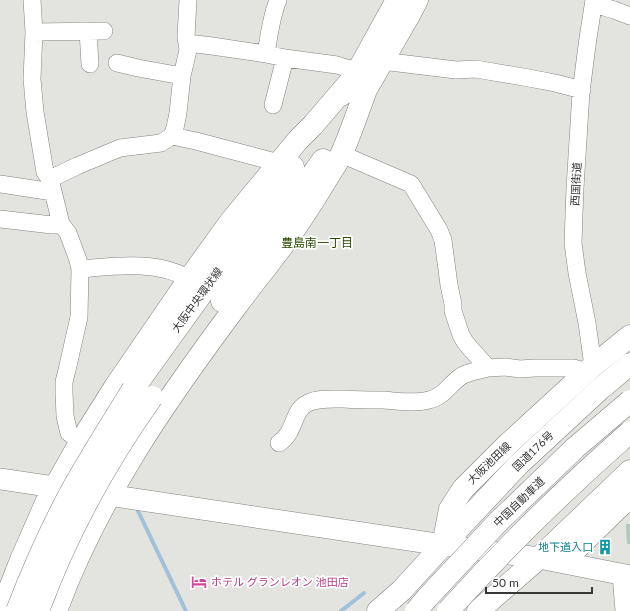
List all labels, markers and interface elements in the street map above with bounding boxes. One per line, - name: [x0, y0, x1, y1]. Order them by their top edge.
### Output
- street label: 西国街道: [568, 162, 583, 206]
- district label: 豊島南一丁目: [281, 235, 353, 250]
- street label: 大阪中央環状線: [169, 265, 224, 335]
- street label: 国道176号: [509, 428, 556, 473]
- street label: 大阪池田線: [464, 439, 513, 486]
- street label: 中国自動車道: [490, 474, 547, 529]
- building icon: 地下道入口: [596, 538, 614, 556]
- place label: 地下道入口: [538, 540, 593, 553]
- scale bar: [486, 569, 592, 595]
- hotel icon: ホテル グランレオン 池田店: [190, 573, 208, 591]
- place label: ホテル グランレオン 池田店: [211, 575, 349, 588]
- text: 50 m: [492, 575, 519, 590]

